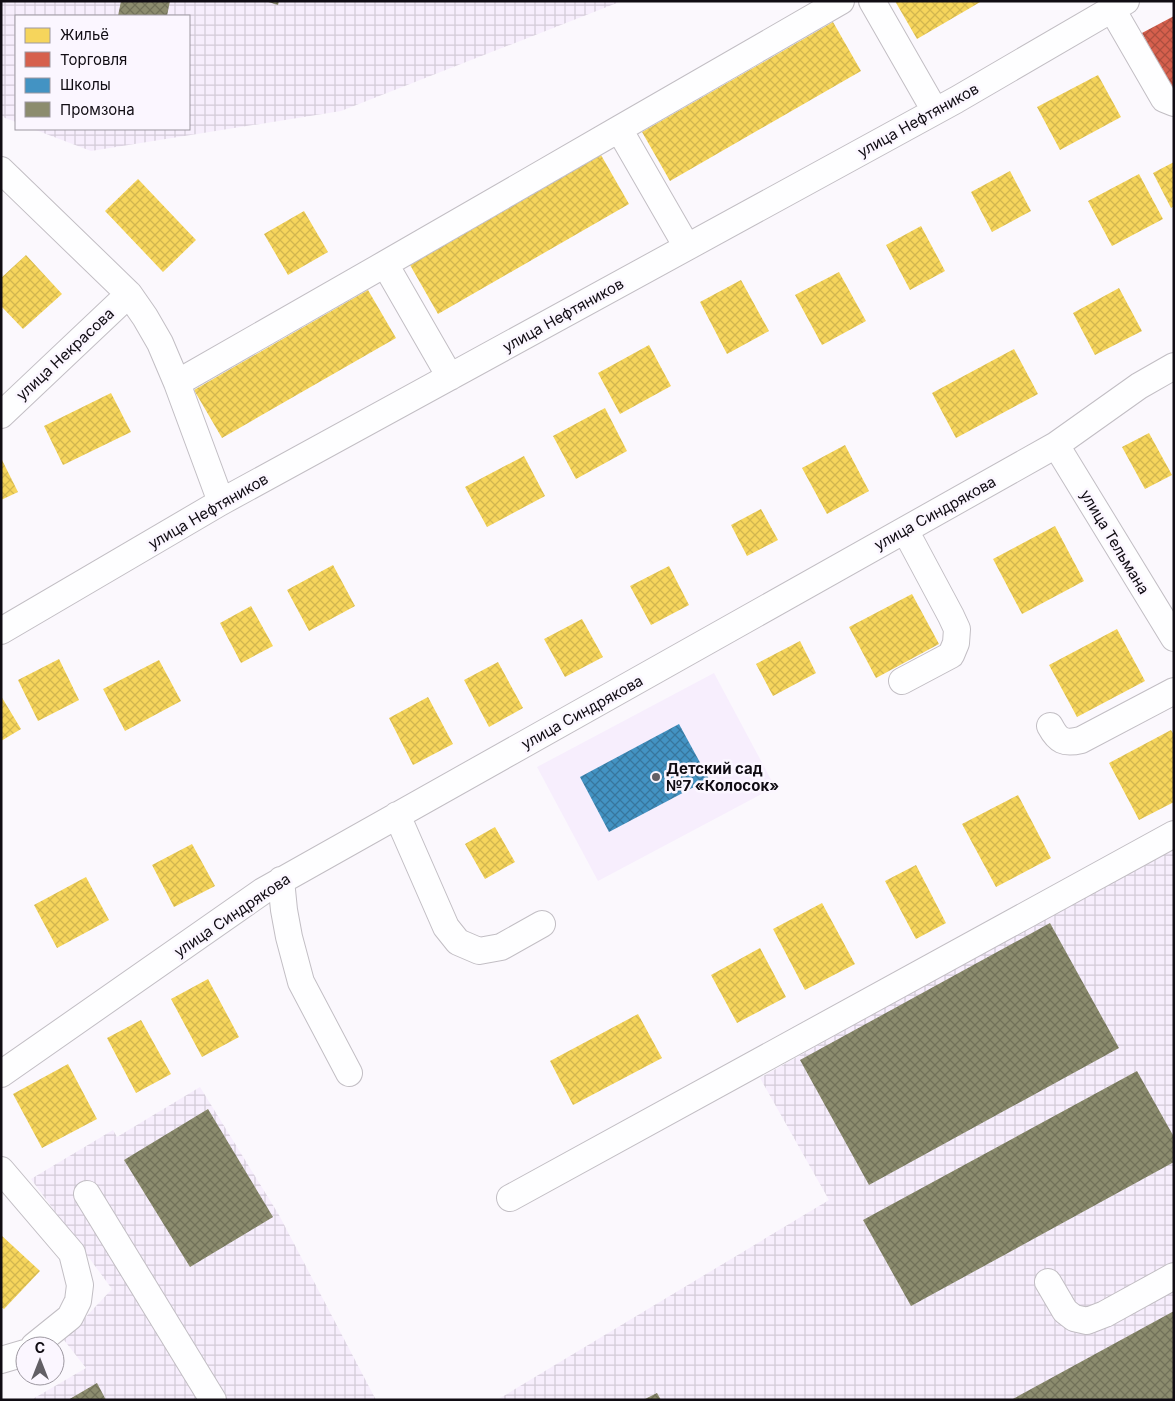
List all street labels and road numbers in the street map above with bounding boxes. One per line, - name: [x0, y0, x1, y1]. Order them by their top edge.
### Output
- street label: улица Нефтяников: [854, 79, 982, 161]
- street label: улица Нефтяников: [499, 274, 627, 356]
- street label: улица Некрасова: [12, 304, 118, 404]
- street label: улица Нефтяников: [145, 469, 271, 553]
- street label: улица Синдрякова: [871, 472, 999, 554]
- street label: улица Тельмана: [1076, 486, 1154, 598]
- street label: улица Синдрякова: [518, 671, 646, 753]
- street label: улица Синдрякова: [170, 869, 294, 961]

